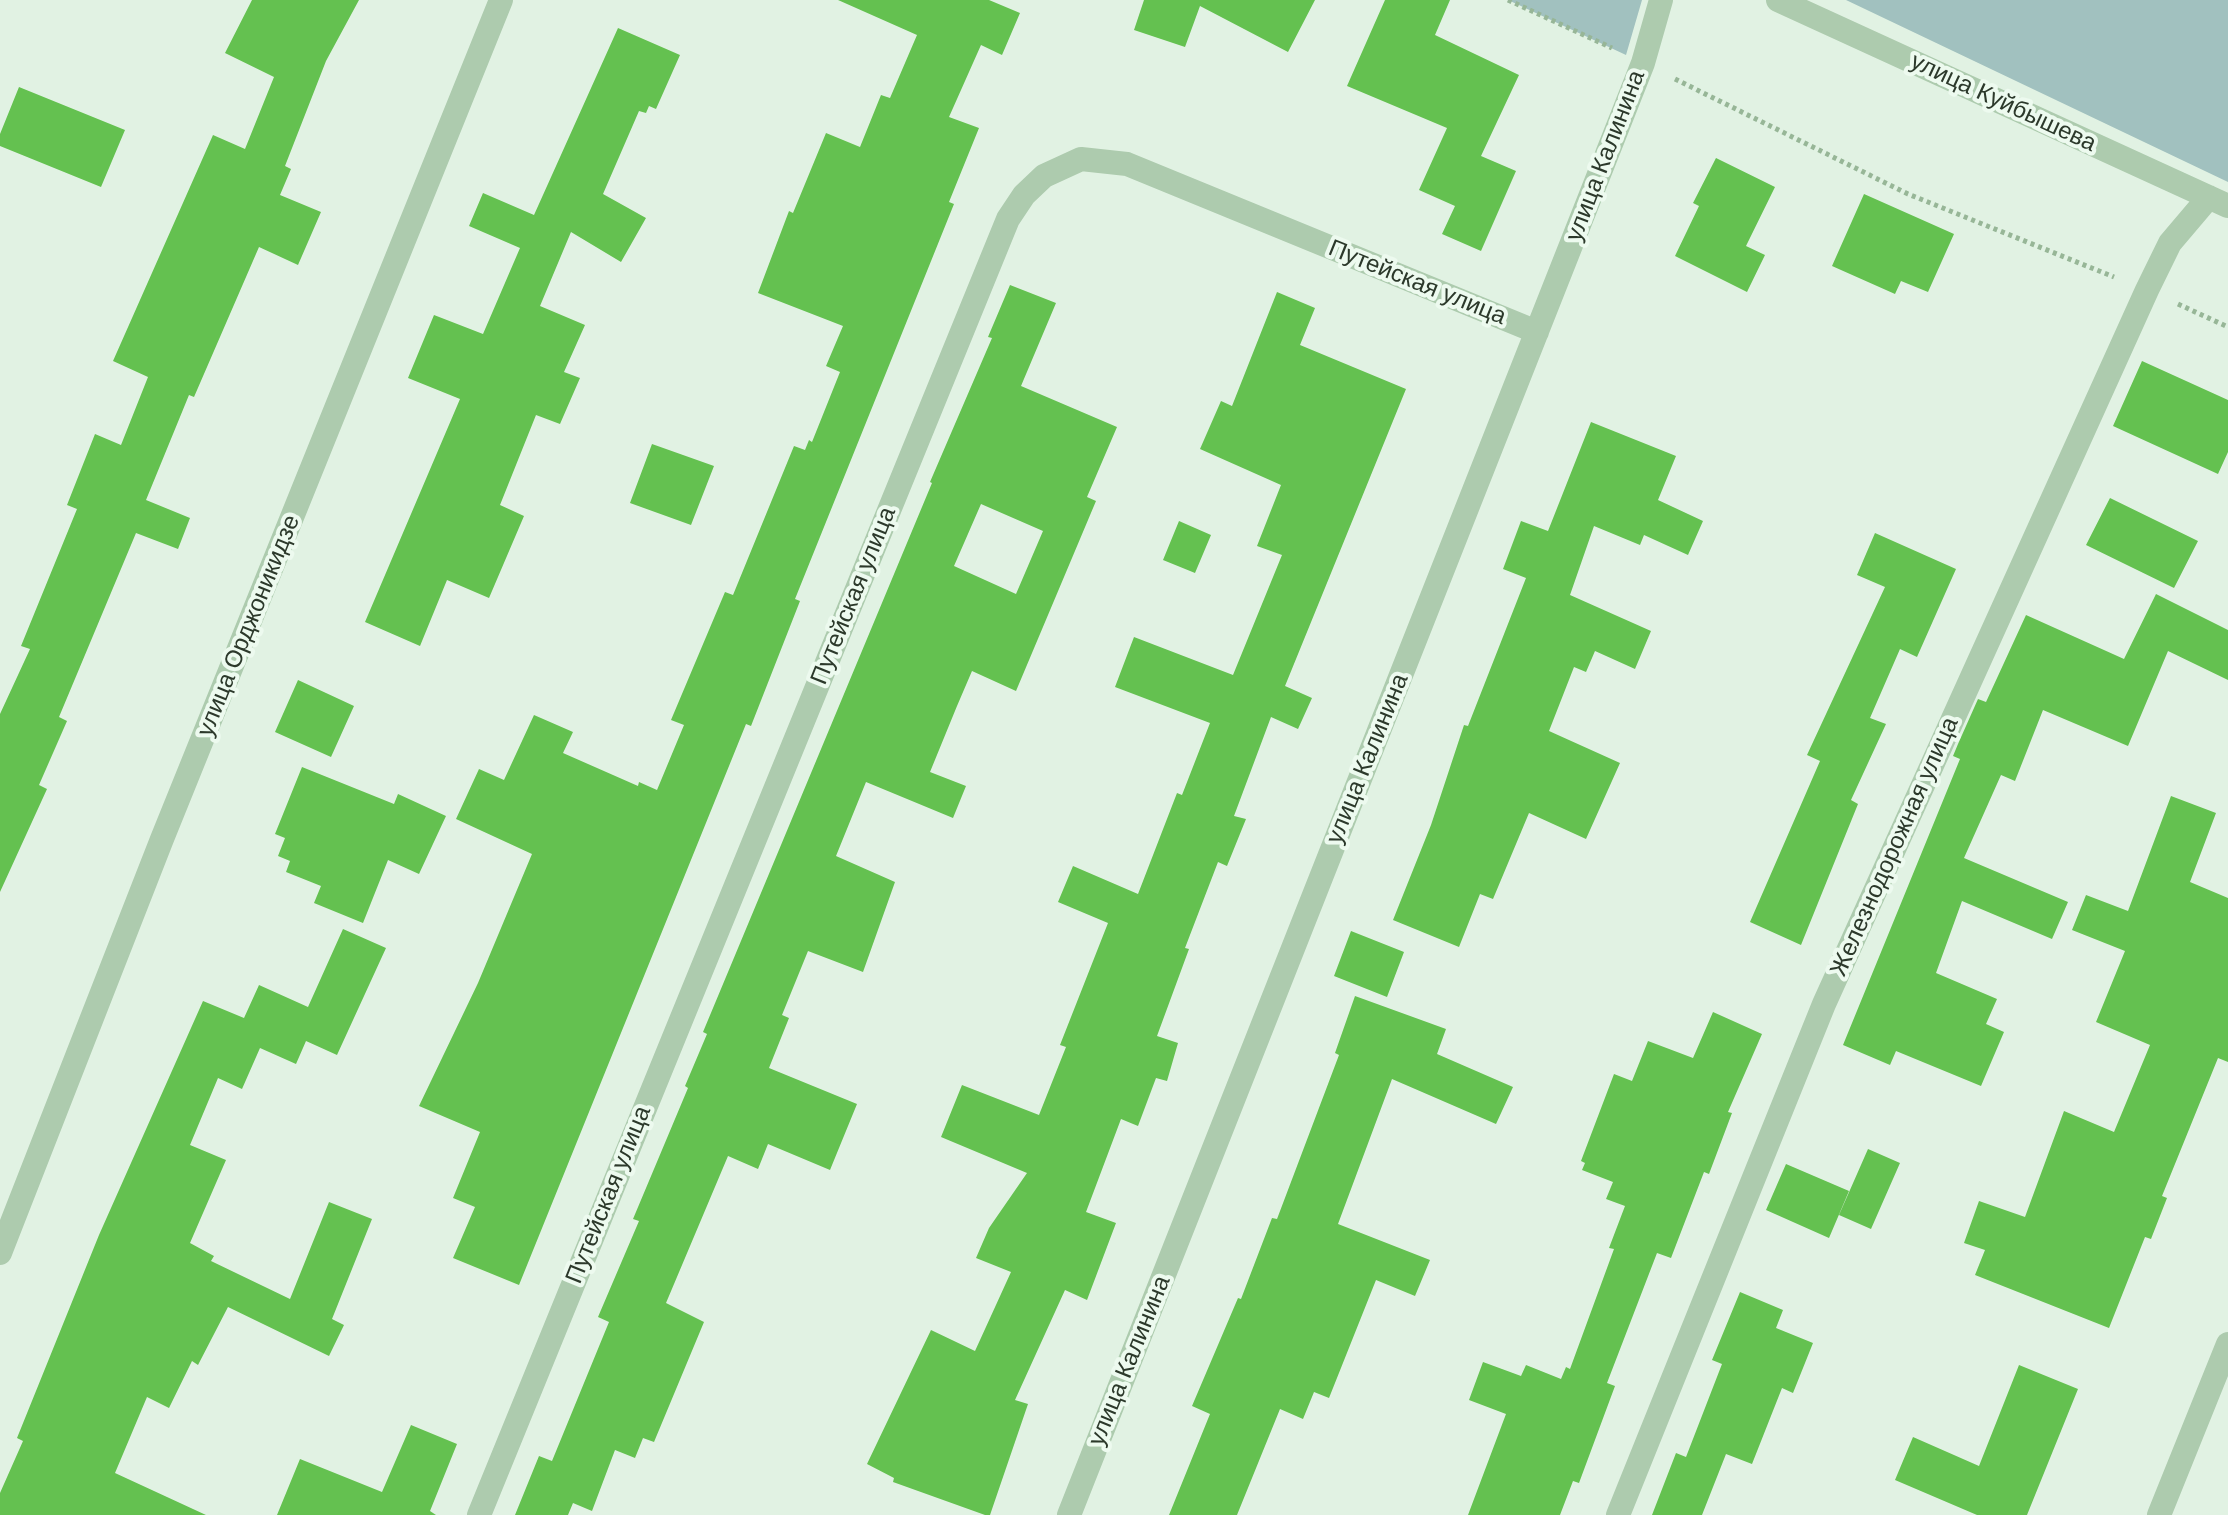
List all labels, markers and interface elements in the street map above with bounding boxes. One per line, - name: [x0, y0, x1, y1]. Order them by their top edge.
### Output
- street label: улица Куйбышева: [1906, 47, 2100, 159]
- street label: улица Калинина: [1560, 67, 1652, 245]
- street label: Путейская улица: [1324, 234, 1510, 332]
- street label: Путейская улица: [805, 503, 903, 689]
- street label: улица Орджоникидзе: [191, 511, 307, 741]
- street label: улица Калинина: [1321, 670, 1415, 848]
- street label: Железнодорожная улица: [1825, 713, 1965, 981]
- street label: Путейская улица: [560, 1102, 658, 1288]
- street label: улица Калинина: [1083, 1272, 1177, 1450]

